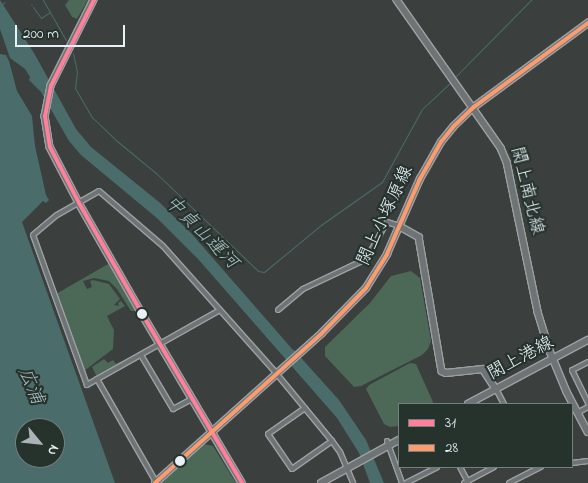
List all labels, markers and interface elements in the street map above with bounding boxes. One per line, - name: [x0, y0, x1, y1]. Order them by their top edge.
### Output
- scale bar: [18, 15, 128, 47]
- text: 200 m: [23, 23, 59, 45]
- street label: 閖上南北線: [505, 145, 547, 237]
- street label: 閖上小塚原線: [353, 162, 419, 270]
- water label: 中貞山運河: [159, 191, 243, 275]
- unlabelled marker: [137, 309, 147, 319]
- street label: 閖上港線: [484, 333, 558, 385]
- water label: 広浦: [12, 364, 48, 408]
- legend: [398, 403, 573, 468]
- text: 31: [445, 412, 456, 434]
- north arrow: [15, 418, 65, 468]
- text: 28: [445, 437, 458, 459]
- text: N: [41, 441, 64, 459]
- unlabelled marker: [175, 456, 185, 466]

